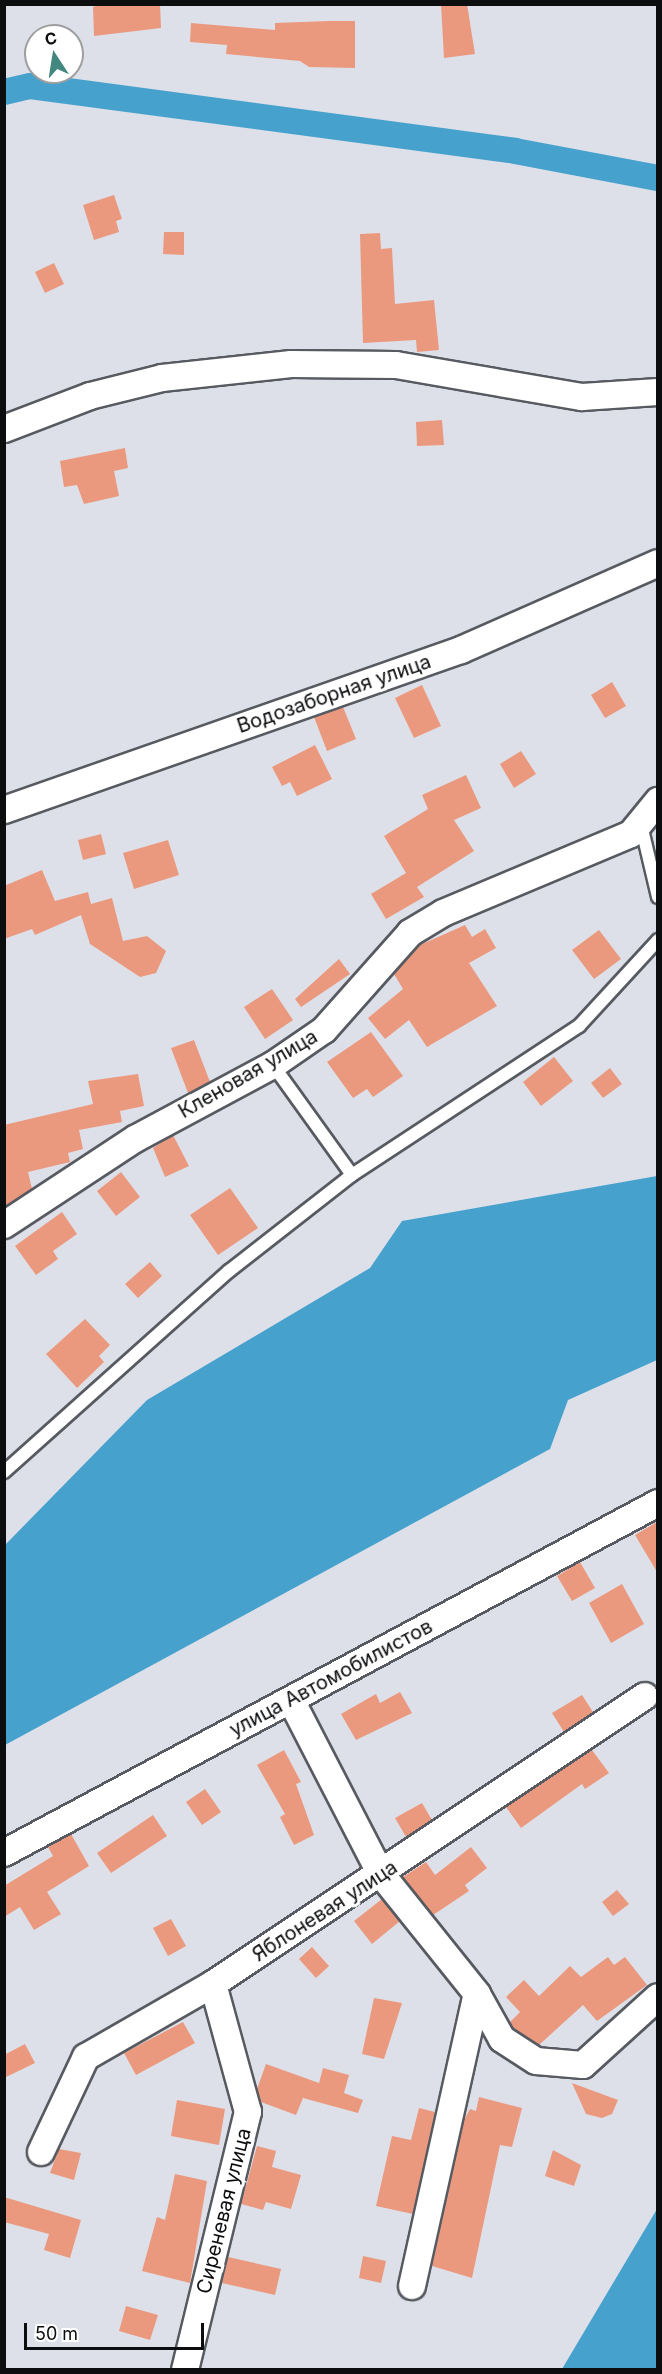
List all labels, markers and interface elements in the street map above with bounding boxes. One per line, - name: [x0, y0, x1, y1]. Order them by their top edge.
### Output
- north arrow: [24, 24, 84, 84]
- text: С: [43, 27, 59, 49]
- street label: Водозаборная улица: [234, 650, 434, 738]
- street label: Кленовая улица: [174, 1024, 322, 1124]
- street label: улица Автомобилистов: [225, 1614, 437, 1742]
- street label: Яблоневая улица: [248, 1855, 402, 1967]
- street label: Сиреневая улица: [192, 2126, 256, 2296]
- scale bar: [27, 2311, 207, 2349]
- text: 50 m: [35, 2323, 78, 2344]

